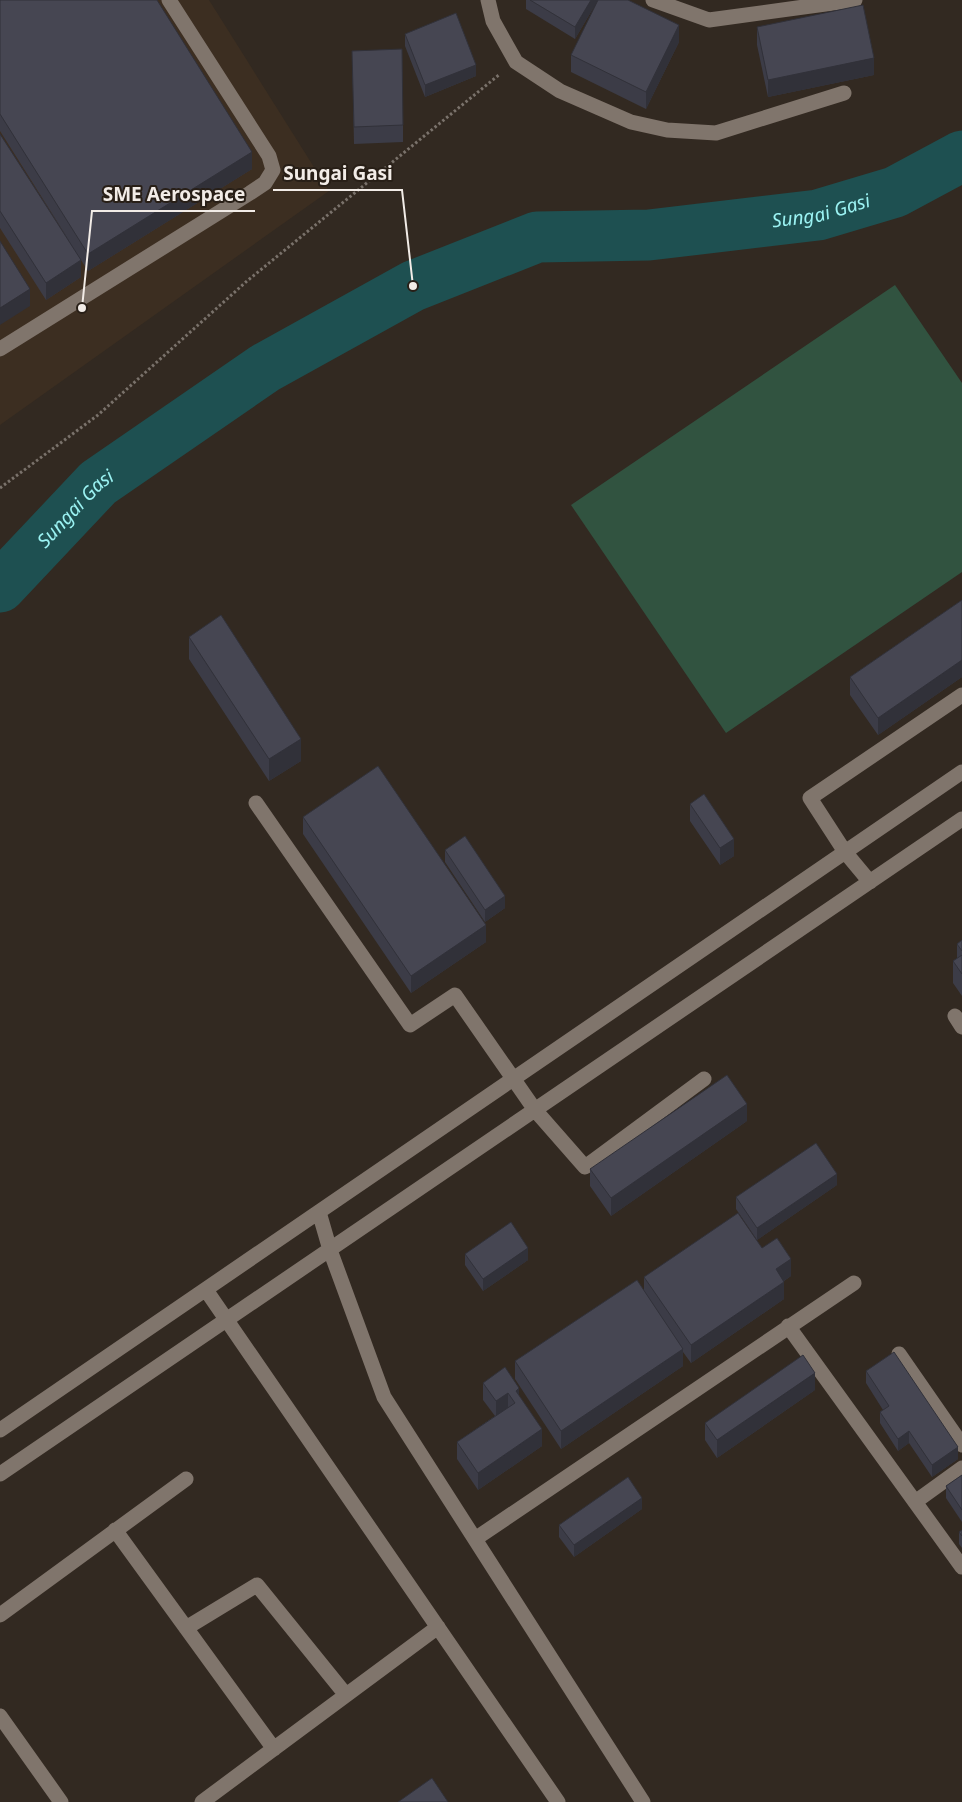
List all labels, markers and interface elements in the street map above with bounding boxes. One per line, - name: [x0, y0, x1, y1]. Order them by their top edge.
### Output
- callout: Sungai Gasi: [273, 156, 402, 190]
- text: Sungai Gasi: [283, 160, 393, 186]
- callout: SME Aerospace: [92, 177, 255, 211]
- text: SME Aerospace: [103, 181, 245, 207]
- water label: Sungai Gasi: [770, 187, 874, 233]
- water label: Sungai Gasi: [31, 463, 120, 553]

